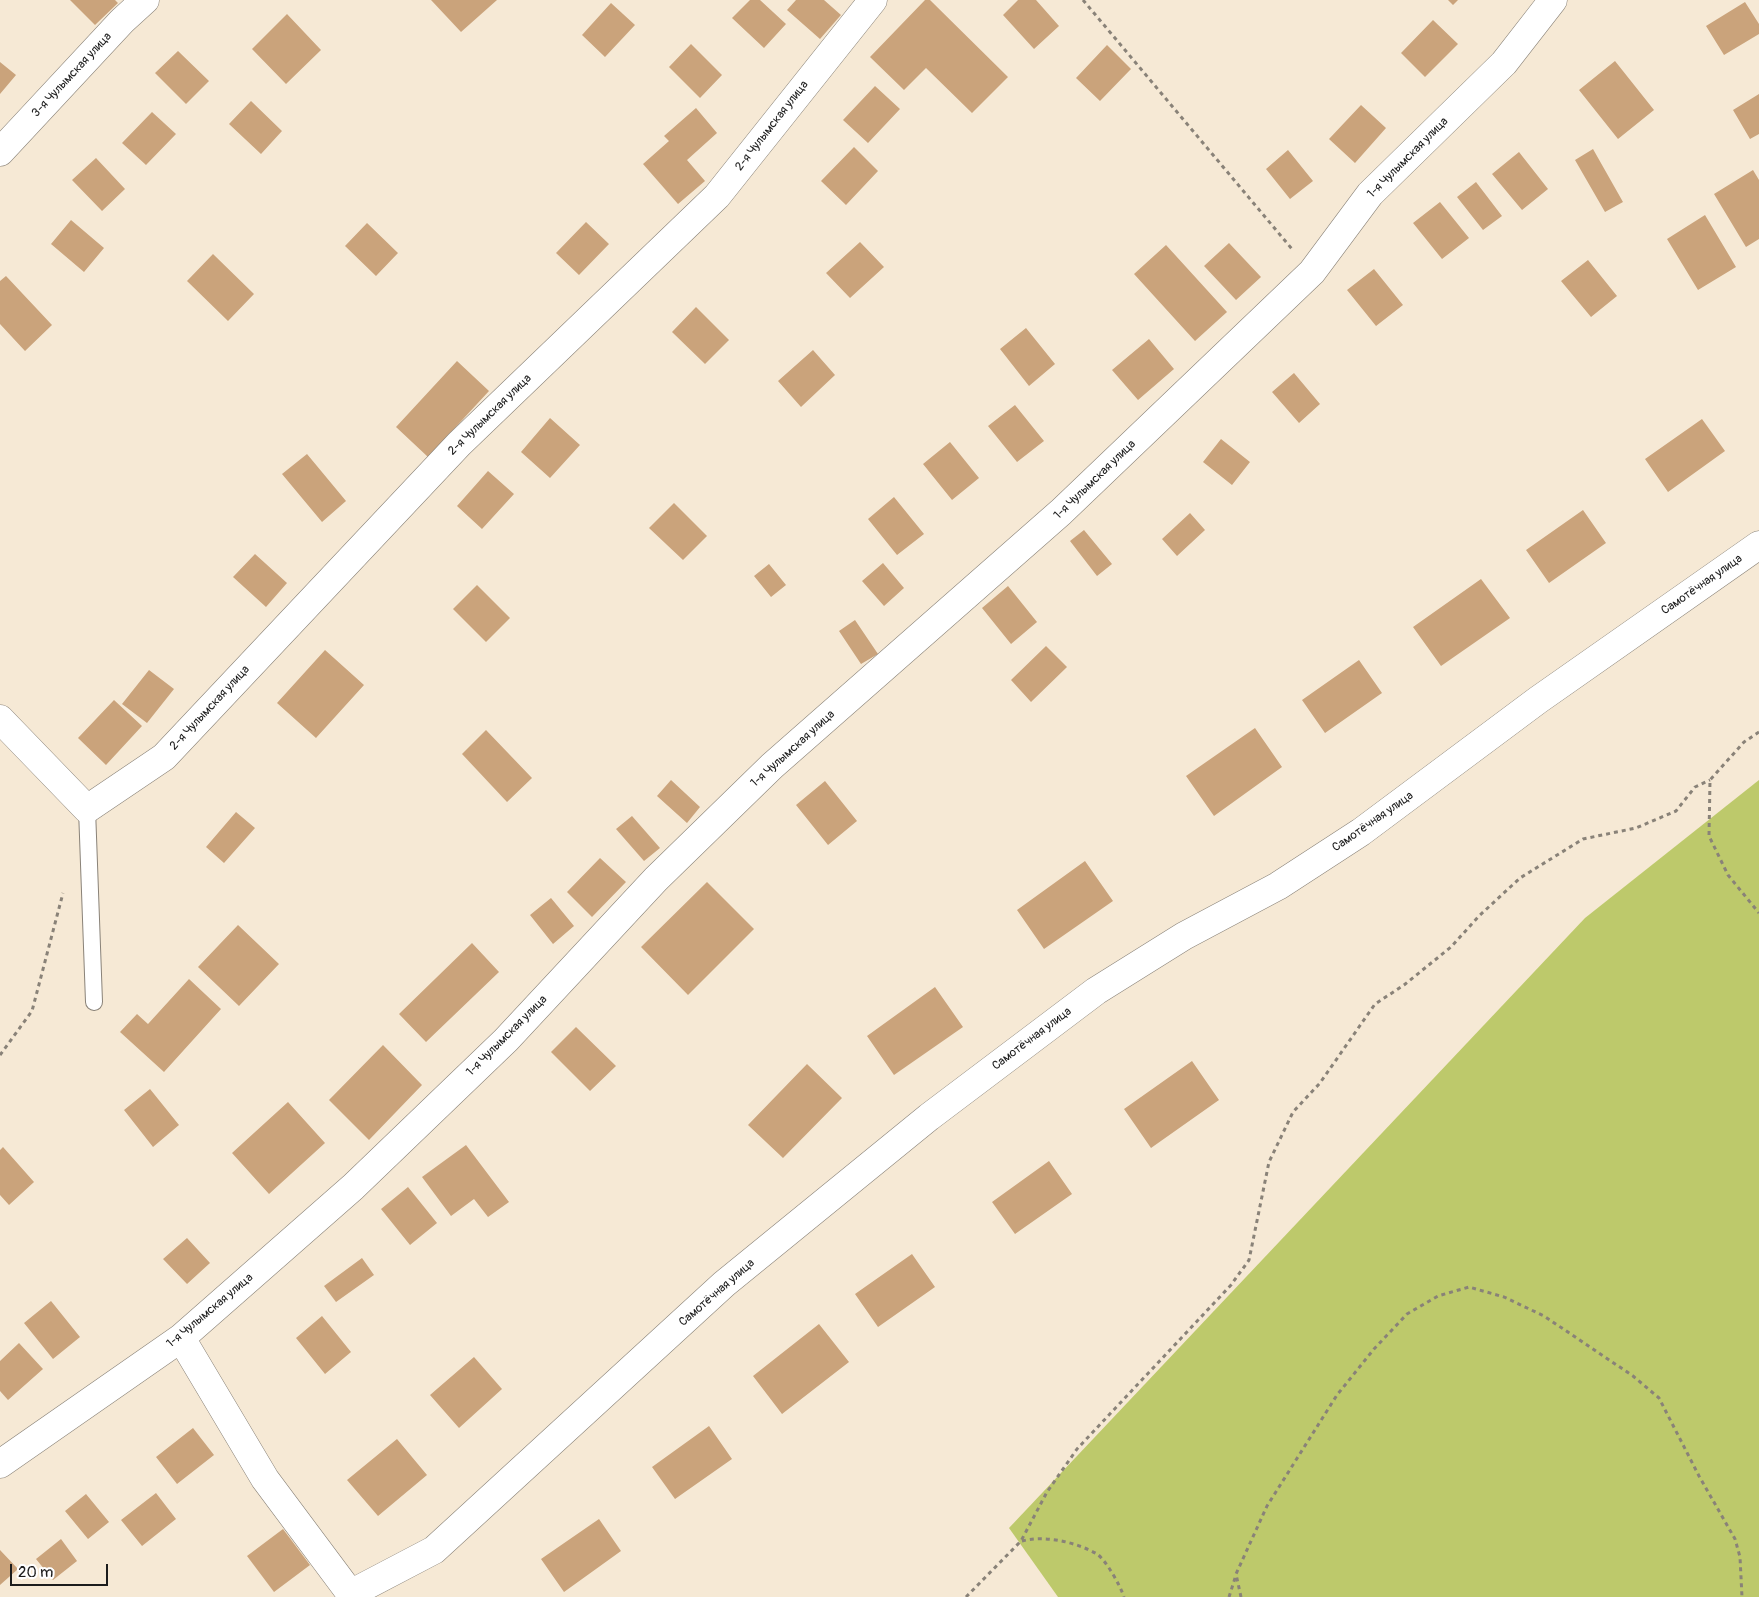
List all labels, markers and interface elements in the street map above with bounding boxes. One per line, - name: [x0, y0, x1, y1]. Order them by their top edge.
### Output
- street label: 3-я Чулымская улица: [29, 30, 115, 120]
- street label: 2-я Чулымская улица: [732, 78, 812, 174]
- street label: 1-я Чулымская улица: [1365, 115, 1451, 201]
- street label: 2-я Чулымская улица: [445, 372, 535, 458]
- street label: 1-я Чулымская улица: [1051, 437, 1139, 523]
- street label: Самотёчная улица: [1659, 552, 1745, 618]
- street label: 2-я Чулымская улица: [167, 663, 253, 753]
- street label: 1-я Чулымская улица: [748, 707, 838, 791]
- street label: Самотёчная улица: [1330, 789, 1416, 855]
- street label: 1-я Чулымская улица: [464, 993, 550, 1079]
- street label: Самотёчная улица: [990, 1004, 1074, 1074]
- street label: Самотёчная улица: [676, 1256, 758, 1330]
- street label: 1-я Чулымская улица: [164, 1271, 256, 1351]
- scale bar: [12, 1554, 110, 1586]
- text: 20 m: [18, 1563, 53, 1582]

